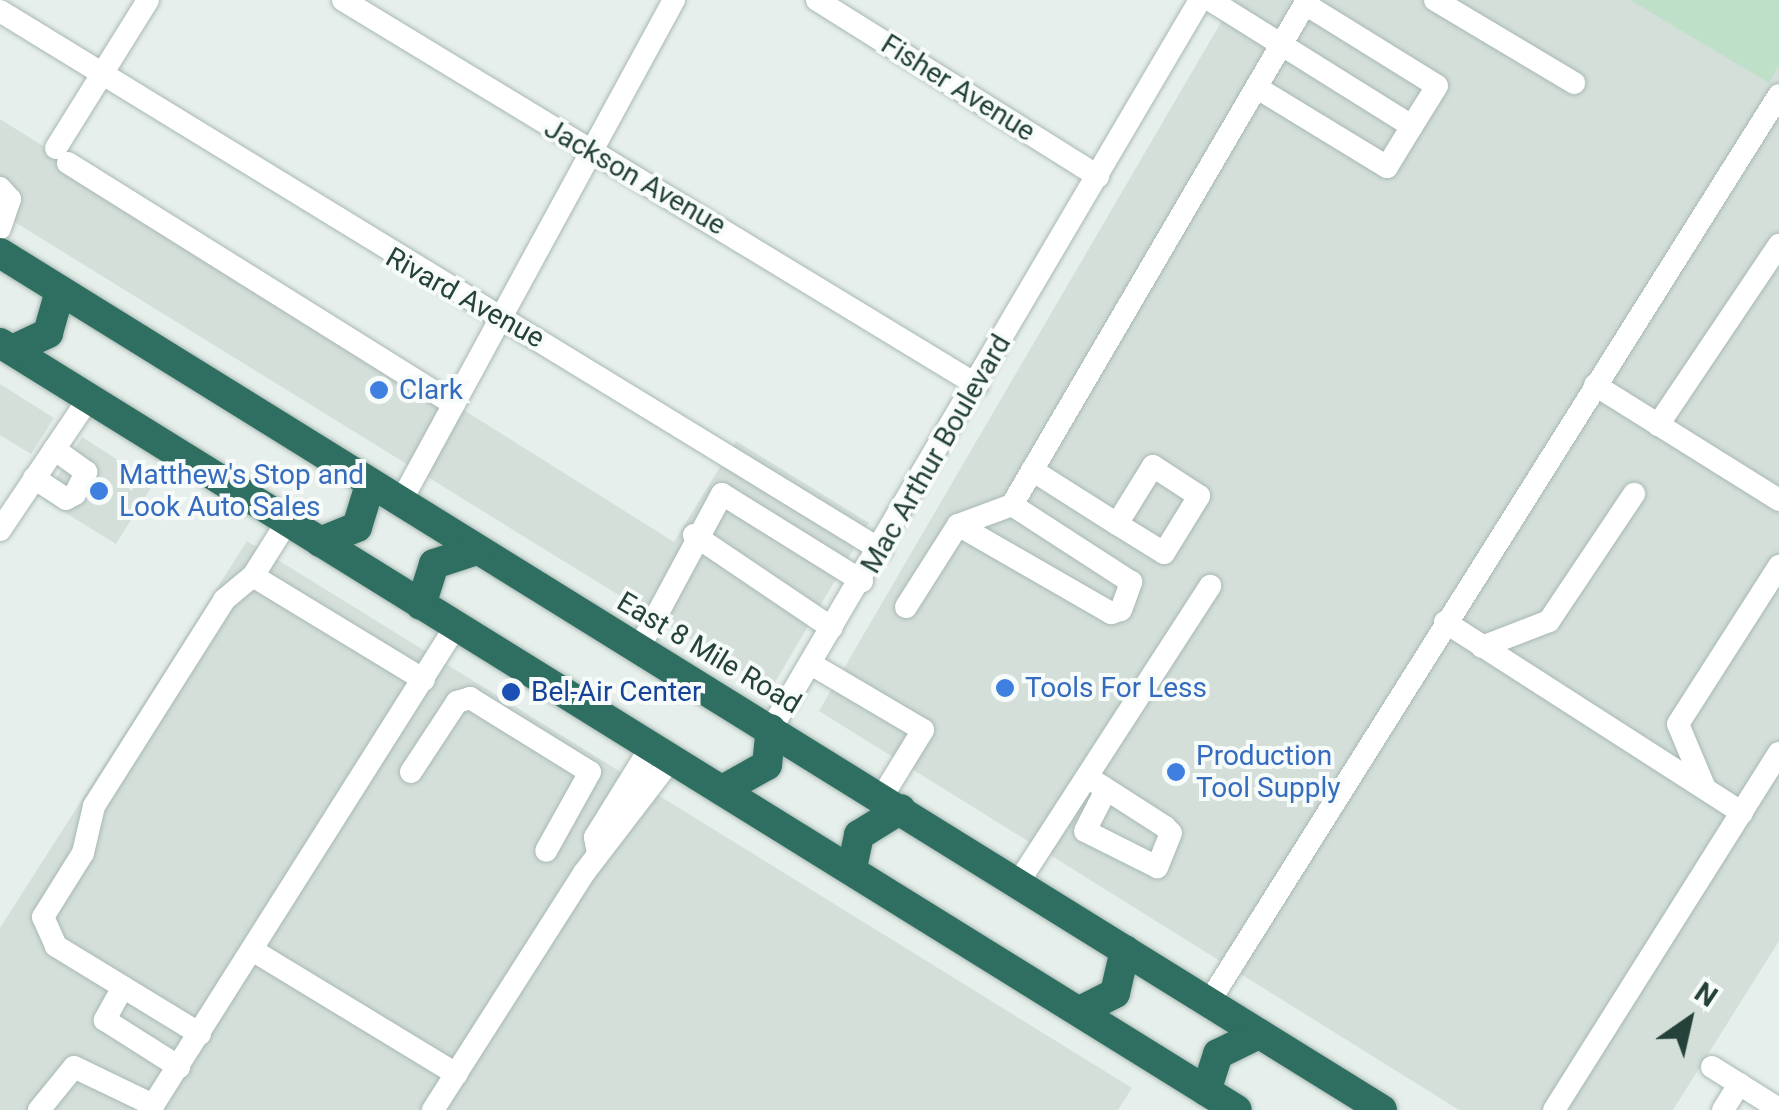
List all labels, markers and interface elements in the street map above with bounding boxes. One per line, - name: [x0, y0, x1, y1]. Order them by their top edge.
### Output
- street label: Fisher Avenue: [875, 27, 1041, 149]
- street label: Jackson Avenue: [538, 111, 732, 243]
- street label: Rivard Avenue: [380, 241, 550, 355]
- street label: Mac Arthur Boulevard: [854, 329, 1018, 579]
- place label: Clark: [399, 373, 463, 407]
- marker: Clark: [368, 379, 390, 401]
- place label: Matthew's Stop and Look Auto Sales: [119, 458, 364, 524]
- marker: Matthew's Stop and Look Auto Sales: [88, 480, 110, 502]
- street label: East 8 Mile Road: [611, 585, 807, 721]
- place label: Tools For Less: [1025, 671, 1207, 705]
- place label: Bel-Air Center: [531, 675, 701, 709]
- marker: Tools For Less: [994, 677, 1016, 699]
- marker: Bel-Air Center: [500, 681, 522, 703]
- place label: Production Tool Supply: [1196, 739, 1341, 805]
- marker: Production Tool Supply: [1165, 761, 1187, 783]
- north arrow: [1639, 970, 1739, 1070]
- text: N: [1689, 976, 1723, 1014]

